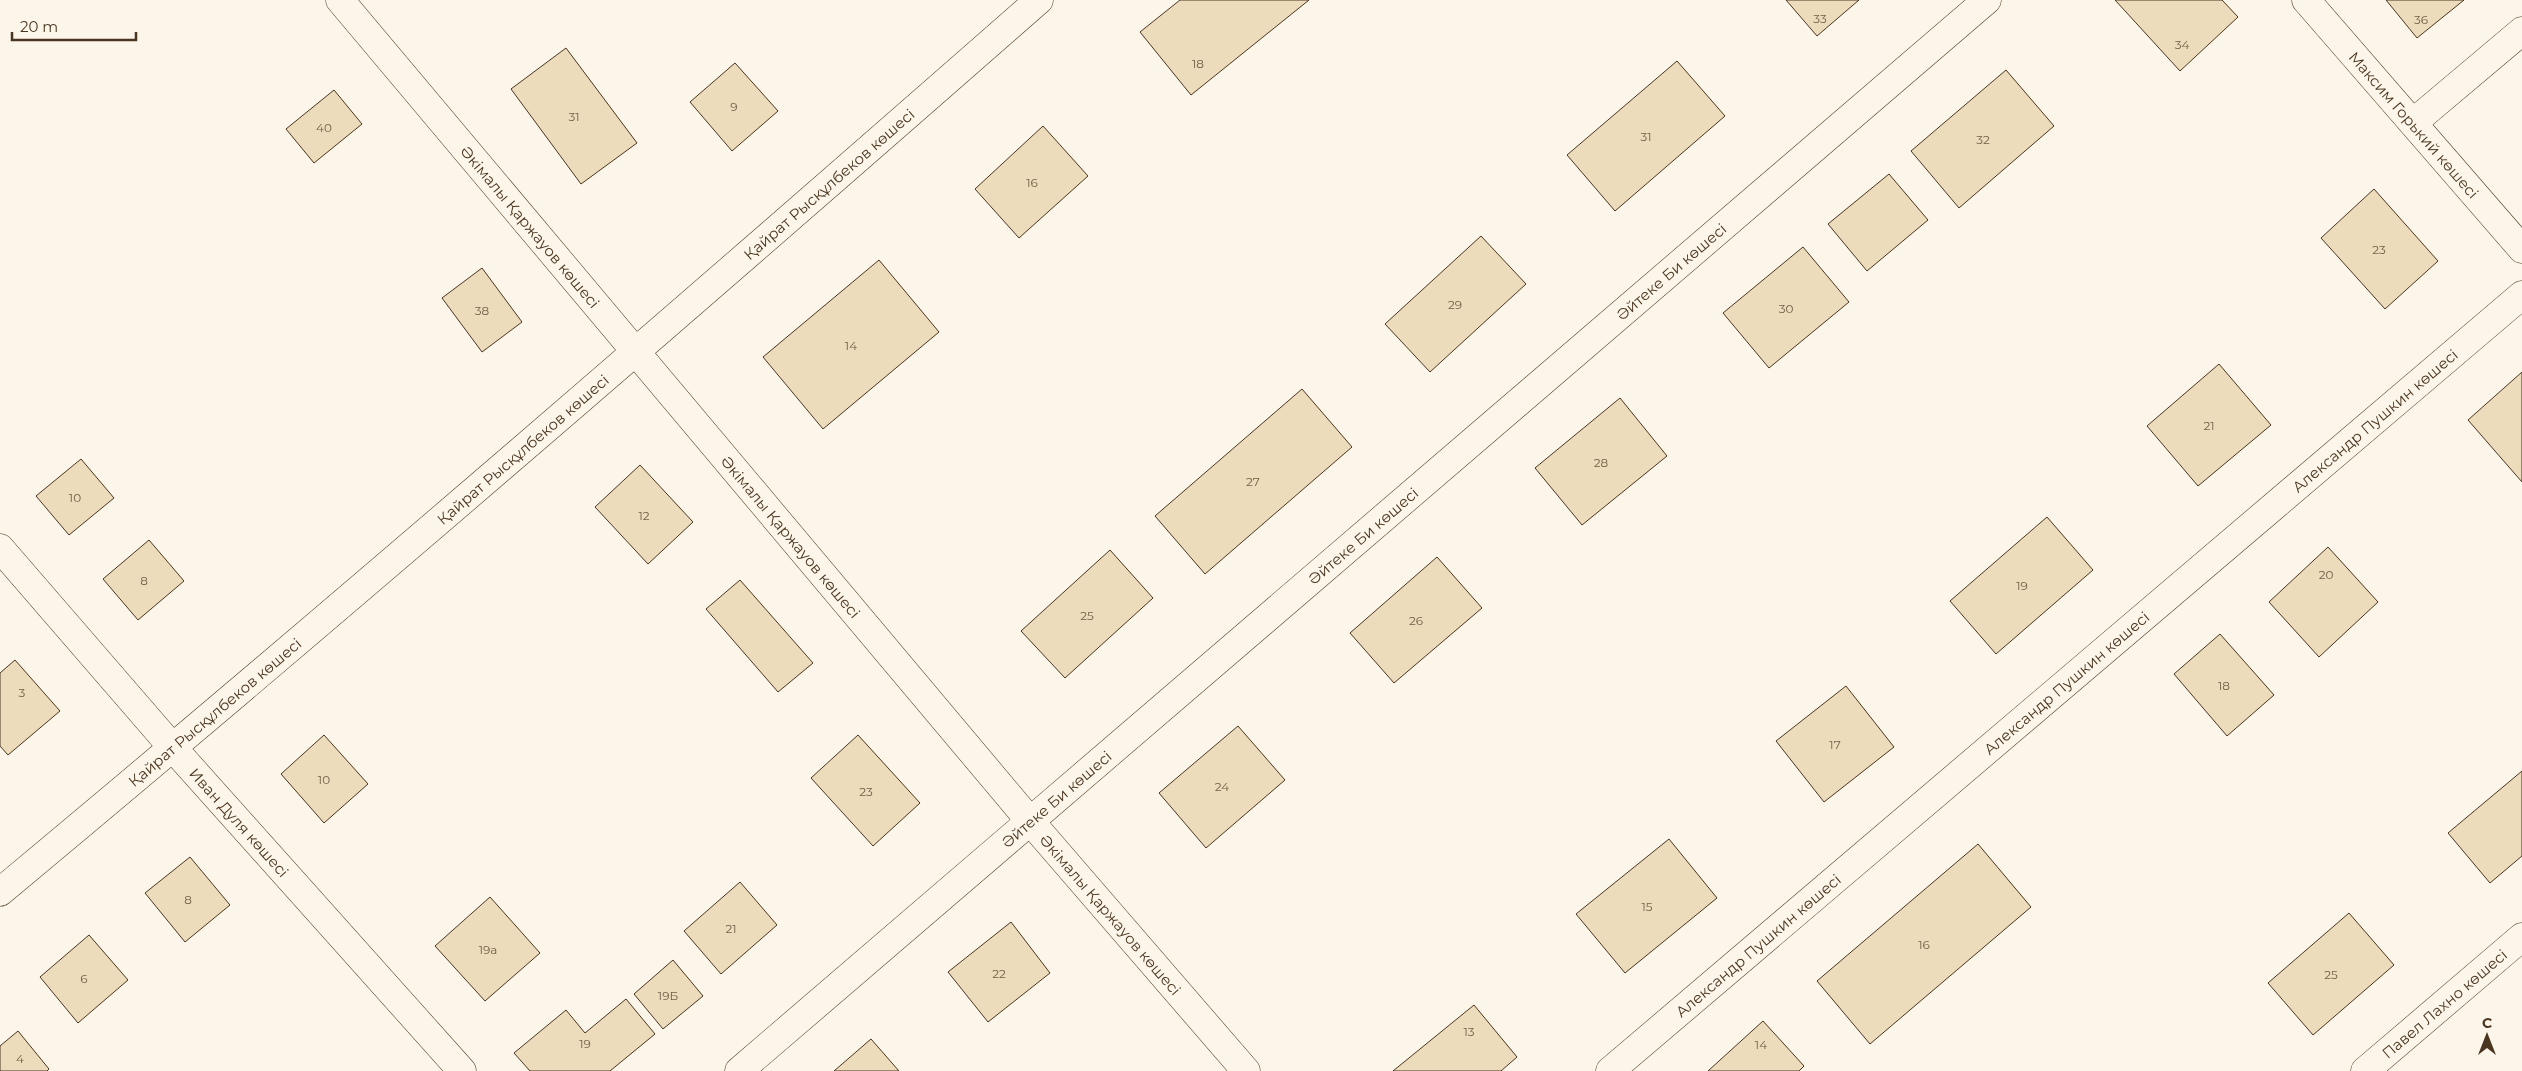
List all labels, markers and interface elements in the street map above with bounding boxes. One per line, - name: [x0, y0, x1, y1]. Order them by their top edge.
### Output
- scale bar: [12, 10, 136, 42]
- house number: 33: [1813, 11, 1827, 26]
- house number: 36: [2414, 12, 2428, 27]
- text: 20 m: [20, 17, 58, 36]
- house number: 34: [2175, 37, 2189, 52]
- street label: Максим Горький көшесі: [2345, 47, 2483, 202]
- house number: 18: [1192, 56, 1204, 71]
- house number: 9: [730, 99, 738, 114]
- street label: Қайрат Рысқұлбеков көшесі: [739, 104, 918, 264]
- house number: 31: [568, 109, 580, 124]
- house number: 40: [316, 120, 332, 135]
- house number: 31: [1640, 129, 1652, 144]
- house number: 32: [1976, 132, 1990, 147]
- street label: Әкімалы Қаржауов көшесі: [457, 142, 604, 312]
- house number: 16: [1026, 175, 1038, 190]
- street label: Әйтеке Би көшесі: [1612, 219, 1730, 324]
- house number: 23: [2372, 242, 2386, 257]
- house number: 29: [1448, 297, 1462, 312]
- house number: 30: [1779, 301, 1793, 316]
- house number: 38: [475, 303, 490, 318]
- house number: 14: [845, 338, 857, 353]
- street label: Александр Пушкин көшесі: [2288, 345, 2461, 496]
- street label: Қайрат Рысқұлбеков көшесі: [433, 370, 612, 528]
- house number: 21: [2203, 418, 2215, 433]
- street label: Әкімалы Қаржауов көшесі: [717, 452, 865, 622]
- house number: 28: [1594, 455, 1609, 470]
- house number: 27: [1246, 474, 1260, 489]
- street label: Әйтеке Би көшесі: [1304, 483, 1422, 588]
- house number: 10: [69, 490, 81, 505]
- house number: 12: [638, 508, 650, 523]
- house number: 20: [2319, 567, 2333, 582]
- house number: 8: [140, 573, 148, 588]
- house number: 19: [2016, 578, 2028, 593]
- street label: Александр Пушкин көшесі: [1980, 607, 2153, 759]
- house number: 25: [1080, 608, 1094, 623]
- house number: 26: [1409, 613, 1423, 628]
- street label: Қайрат Рысқұлбеков көшесі: [124, 634, 305, 790]
- house number: 18: [2218, 678, 2230, 693]
- house number: 3: [19, 685, 26, 700]
- house number: 17: [1829, 737, 1841, 752]
- street label: Әйтеке Би көшесі: [997, 746, 1115, 851]
- street label: Иван Дуля көшесі: [186, 764, 293, 881]
- house number: 10: [318, 772, 330, 787]
- house number: 24: [1215, 779, 1229, 794]
- house number: 23: [859, 784, 873, 799]
- street label: Әкімалы Қаржауов көшесі: [1036, 830, 1185, 999]
- street label: Александр Пушкин көшесі: [1671, 870, 1844, 1021]
- house number: 8: [184, 892, 192, 907]
- house number: 15: [1641, 899, 1653, 914]
- house number: 21: [725, 921, 737, 936]
- house number: 16: [1918, 937, 1930, 952]
- house number: 19а: [479, 942, 497, 957]
- street label: Павел Лахно көшесі: [2378, 945, 2511, 1062]
- house number: 22: [992, 966, 1006, 981]
- house number: 25: [2324, 967, 2338, 982]
- house number: 6: [80, 971, 88, 986]
- house number: 19Б: [658, 988, 678, 1003]
- north arrow: [2462, 1011, 2512, 1061]
- text: С: [2482, 1014, 2492, 1032]
- house number: 13: [1463, 1024, 1475, 1039]
- house number: 19: [579, 1036, 591, 1051]
- house number: 14: [1755, 1037, 1767, 1052]
- house number: 4: [16, 1051, 24, 1066]

